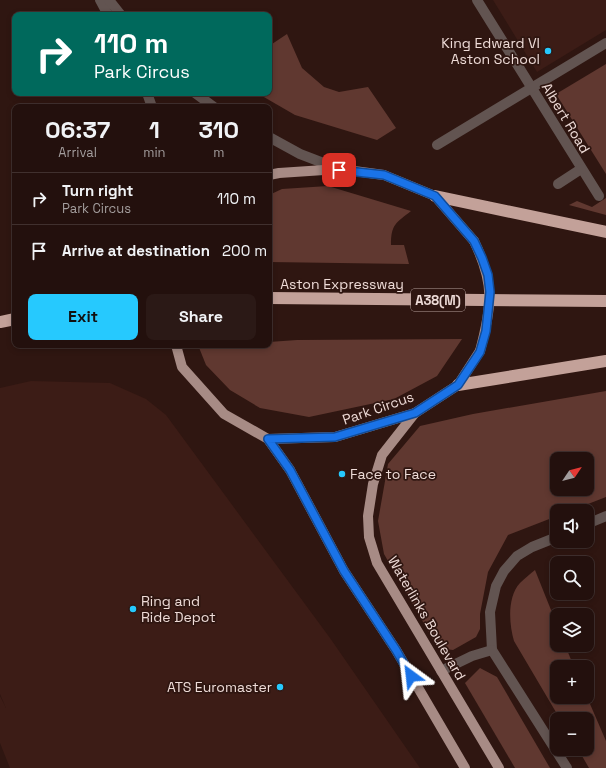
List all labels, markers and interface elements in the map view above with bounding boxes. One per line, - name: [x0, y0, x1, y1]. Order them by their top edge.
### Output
- text: 110 m: [94, 25, 168, 61]
- icon: right: [28, 28, 80, 80]
- place label: King Edward VI Aston School: [441, 34, 540, 68]
- marker: King Edward VI Aston School: [543, 46, 553, 56]
- text: Park Circus: [94, 60, 190, 83]
- street label: Albert Road: [538, 79, 594, 157]
- text: 06:37: [45, 114, 110, 145]
- text: 1: [149, 114, 160, 145]
- text: 310: [199, 114, 239, 145]
- text: Arrival: [58, 144, 97, 161]
- text: min: [143, 144, 166, 161]
- text: m: [213, 144, 224, 161]
- pin: [322, 153, 356, 187]
- icon: arrive: [328, 159, 350, 181]
- text: Turn right: [62, 181, 133, 200]
- icon: right: [28, 188, 50, 210]
- text: 110 m: [217, 189, 256, 208]
- text: Park Circus: [62, 200, 131, 217]
- icon: arrive: [28, 240, 50, 262]
- text: Arrive at destination: [62, 241, 210, 260]
- text: 200 m: [222, 241, 267, 260]
- street label: Aston Expressway: [280, 275, 404, 293]
- road number: A38(M): [411, 289, 465, 311]
- button: Exit: [28, 294, 138, 340]
- button: Share: [146, 294, 256, 340]
- street label: Park Circus: [340, 387, 416, 429]
- north arrow: [550, 452, 594, 496]
- map controls: [550, 452, 594, 756]
- place label: Face to Face: [350, 465, 436, 483]
- marker: Face to Face: [337, 469, 347, 479]
- button: sound: [550, 504, 594, 548]
- street label: Waterlinks Boulevard: [384, 553, 470, 683]
- button: search: [550, 556, 594, 600]
- place label: Ring and Ride Depot: [141, 592, 216, 626]
- marker: Ring and Ride Depot: [128, 604, 138, 614]
- button: layers: [550, 608, 594, 652]
- position arrow: [390, 655, 432, 697]
- button: +: [550, 660, 594, 704]
- place label: ATS Euromaster: [167, 678, 272, 696]
- marker: ATS Euromaster: [275, 682, 285, 692]
- button: −: [550, 712, 594, 756]

